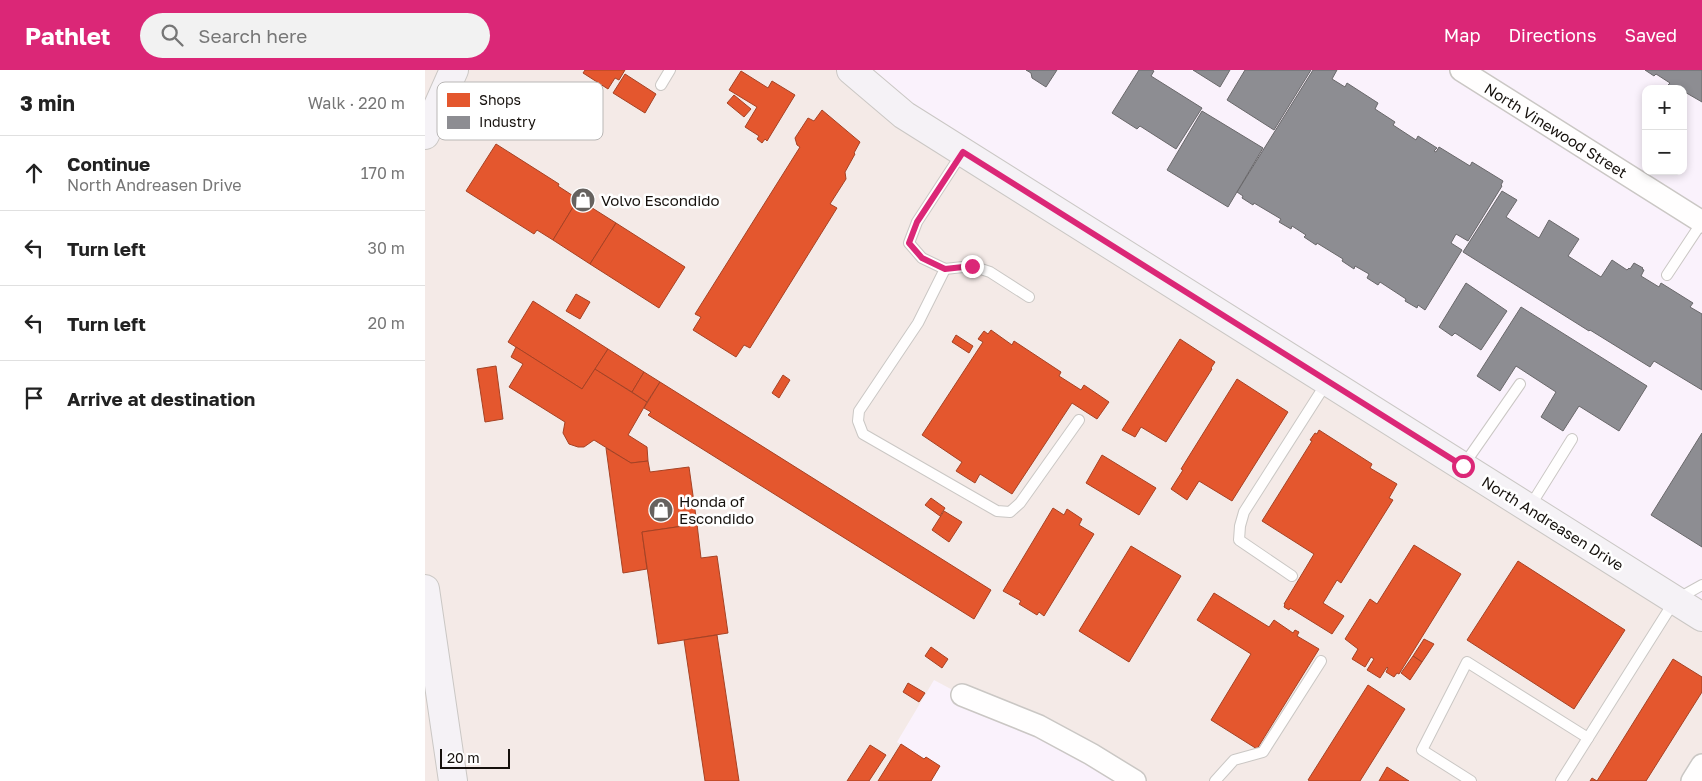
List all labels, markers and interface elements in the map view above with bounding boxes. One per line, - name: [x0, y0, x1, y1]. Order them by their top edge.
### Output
- search box: [140, 13, 490, 58]
- text: Pathlet: [25, 21, 110, 50]
- icon: search: [158, 21, 186, 49]
- text: Search here: [198, 24, 307, 47]
- text: Map: [1444, 24, 1480, 46]
- text: Directions: [1508, 24, 1596, 46]
- text: Saved: [1624, 24, 1677, 46]
- street label: North Vinewood Street: [1481, 79, 1631, 181]
- legend: [437, 82, 603, 140]
- map controls: [1642, 85, 1687, 175]
- button: +: [1642, 85, 1687, 130]
- text: 3 min: [20, 90, 75, 116]
- text: Shops: [479, 91, 521, 108]
- text: Walk · 220 m: [308, 93, 405, 113]
- text: Industry: [479, 113, 536, 130]
- button: −: [1642, 130, 1687, 175]
- text: Continue: [67, 152, 150, 175]
- icon: ahead: [20, 159, 48, 187]
- text: 170 m: [361, 163, 405, 183]
- text: North Andreasen Drive: [67, 175, 242, 195]
- shop icon: Volvo Escondido: [570, 187, 596, 213]
- place label: Volvo Escondido: [601, 191, 719, 209]
- icon: left: [20, 234, 48, 262]
- text: Turn left: [67, 237, 146, 260]
- text: 30 m: [368, 238, 405, 258]
- route end: [961, 255, 984, 278]
- icon: left: [20, 309, 48, 337]
- text: Turn left: [67, 312, 146, 335]
- text: 20 m: [368, 313, 405, 333]
- icon: arrive: [20, 384, 48, 412]
- text: Arrive at destination: [67, 387, 255, 410]
- route start: [1452, 455, 1475, 478]
- street label: North Andreasen Drive: [1479, 472, 1627, 574]
- place label: Honda of Escondido: [679, 492, 754, 527]
- shop icon: Honda of Escondido: [648, 497, 674, 523]
- scale bar: [440, 746, 510, 769]
- text: 20 m: [447, 749, 480, 766]

